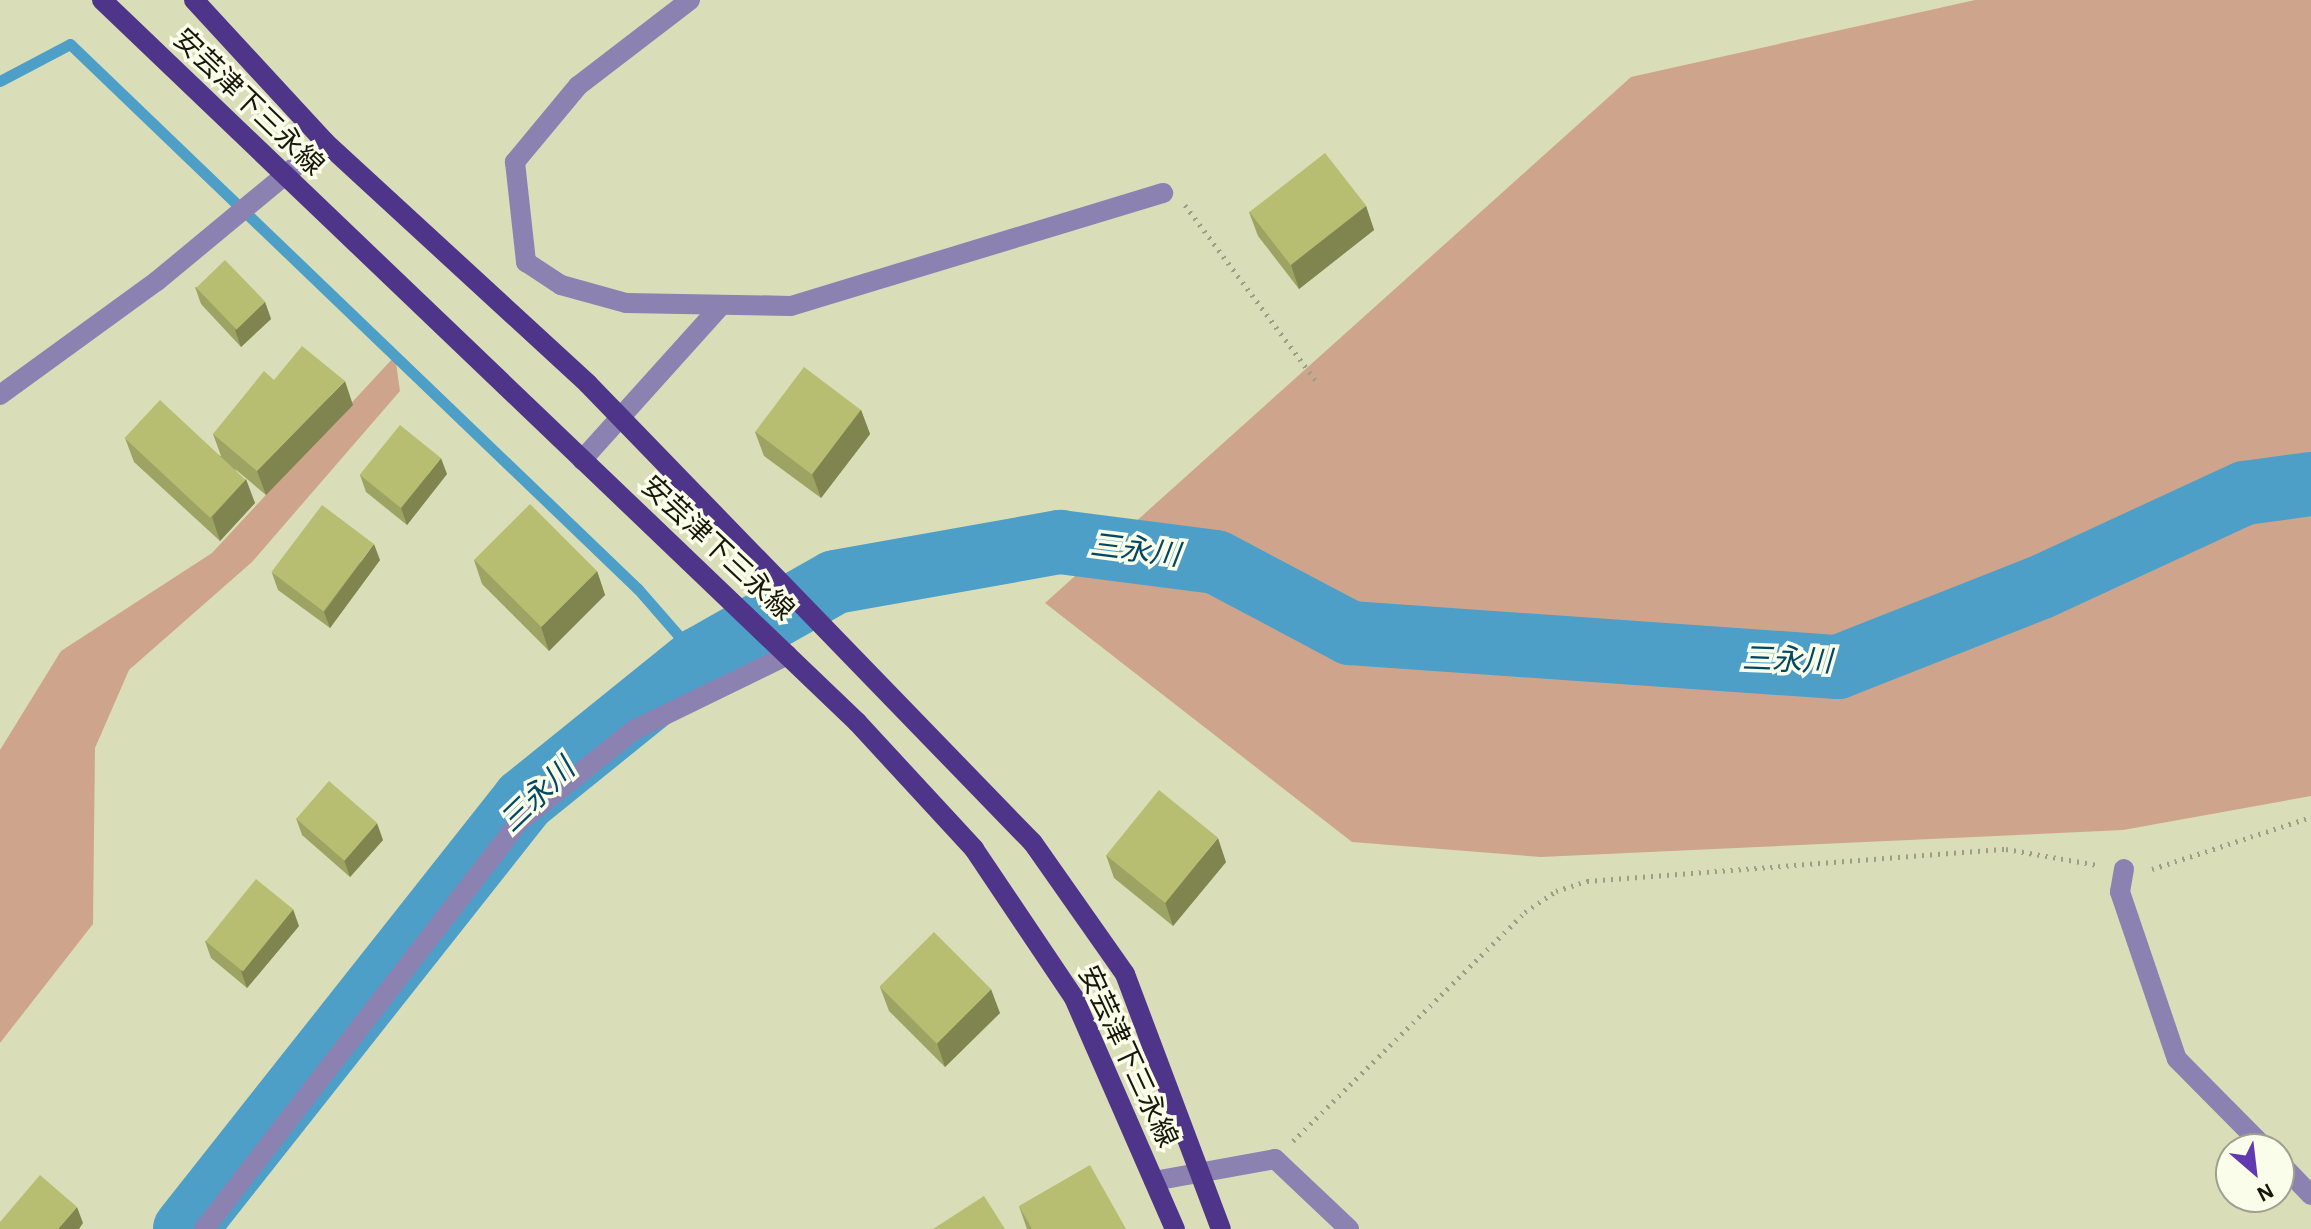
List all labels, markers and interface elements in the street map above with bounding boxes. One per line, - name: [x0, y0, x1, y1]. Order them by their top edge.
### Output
- street label: 安芸津下三永線: [166, 23, 330, 183]
- street label: 安芸津下三永線: [634, 470, 800, 628]
- water label: 三永川: [1088, 528, 1182, 574]
- water label: 三永川: [1741, 641, 1833, 681]
- water label: 三永川: [493, 752, 583, 840]
- street label: 安芸津下三永線: [1070, 961, 1184, 1153]
- north arrow: [2215, 1133, 2295, 1213]
- text: N: [2253, 1179, 2277, 1206]

